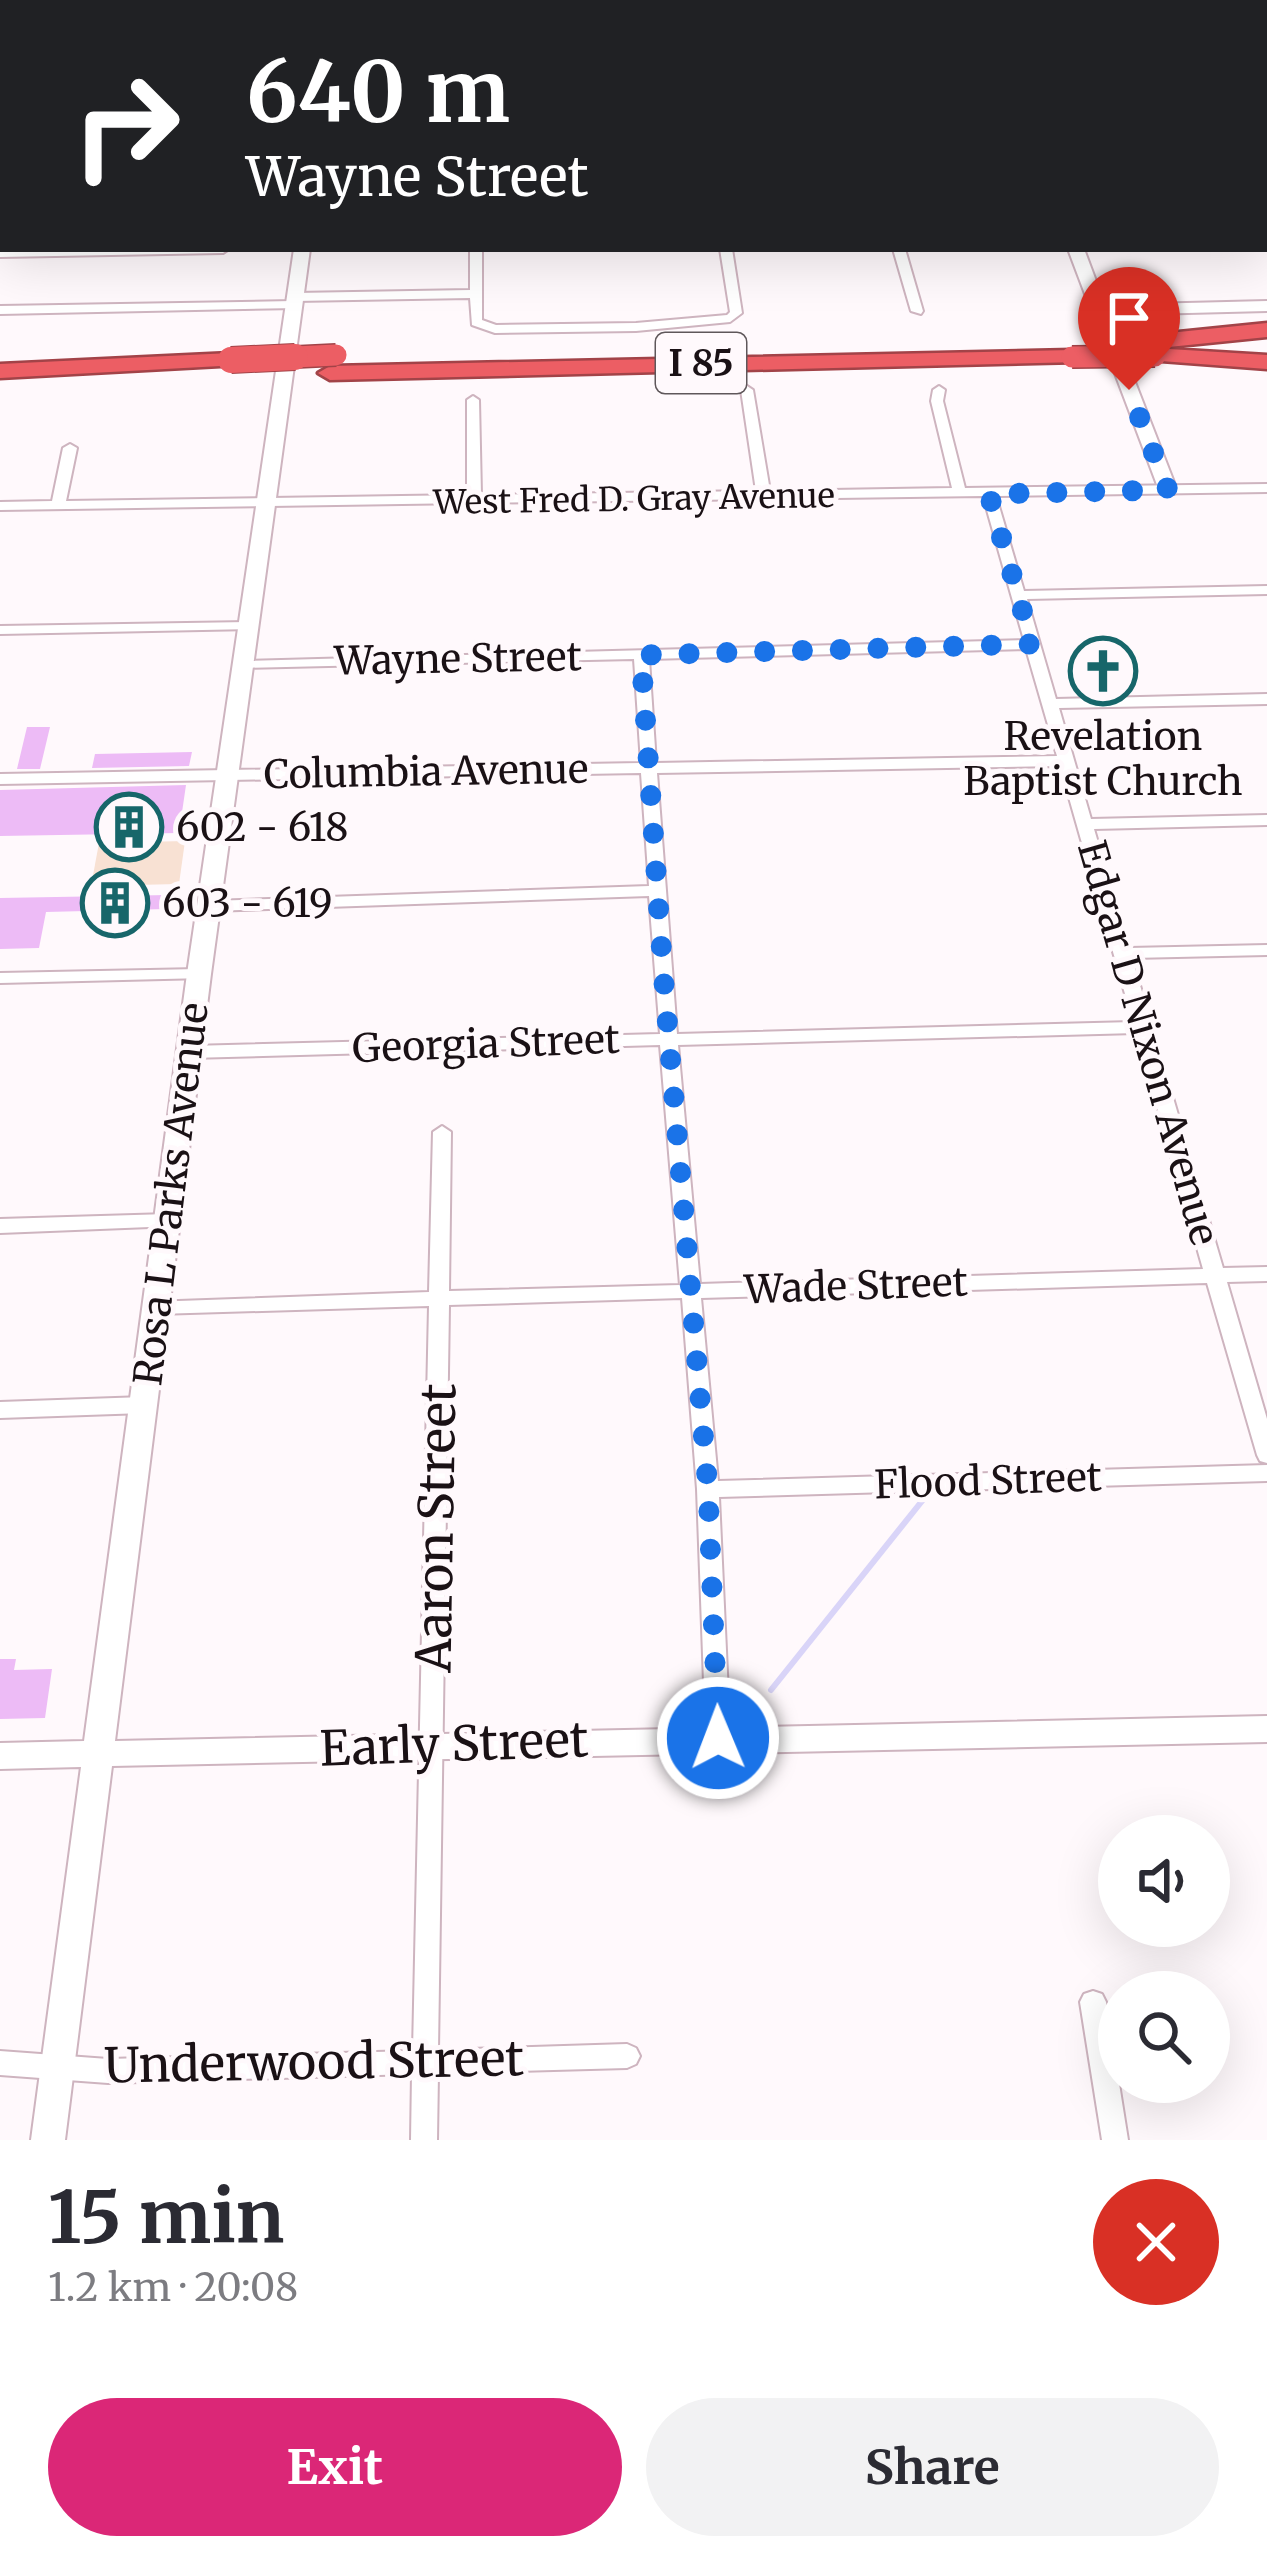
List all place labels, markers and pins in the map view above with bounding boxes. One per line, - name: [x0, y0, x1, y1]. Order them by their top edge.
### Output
- pin: [1078, 267, 1180, 390]
- church icon: Revelation Baptist Church: [1068, 636, 1138, 706]
- place label: Revelation Baptist Church: [963, 712, 1243, 806]
- building icon: 602 - 618: [94, 792, 164, 862]
- place label: 602 - 618: [176, 803, 348, 852]
- building icon: 603 - 619: [80, 868, 150, 938]
- place label: 603 - 619: [162, 879, 333, 928]

